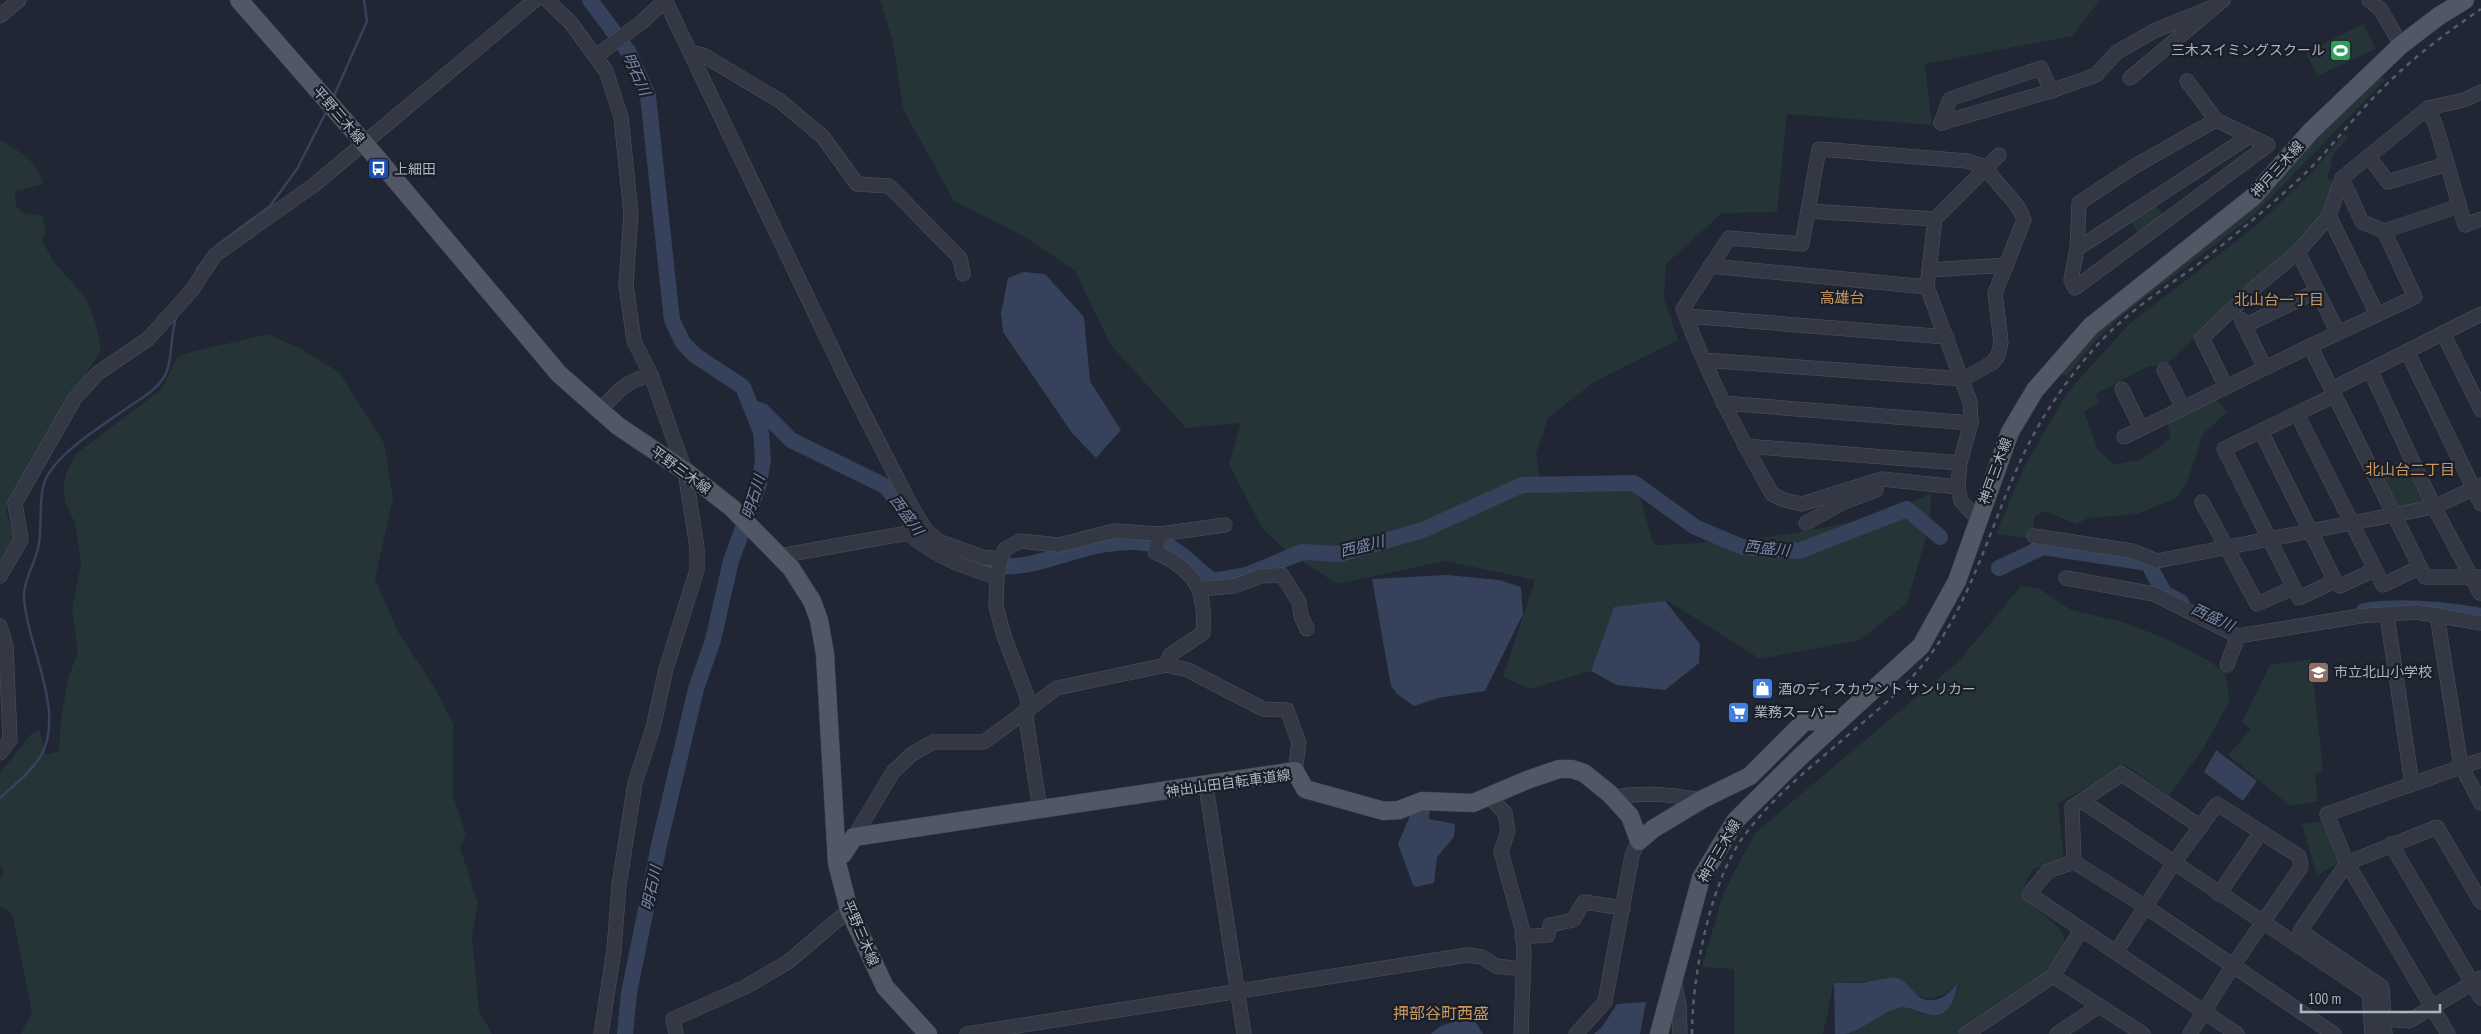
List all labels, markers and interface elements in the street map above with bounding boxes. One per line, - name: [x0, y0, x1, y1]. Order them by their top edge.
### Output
- sports icon: 三木スイミングスクール: [2329, 38, 2353, 62]
- place label: 三木スイミングスクール: [2171, 41, 2325, 59]
- water label: 明石川: [619, 50, 656, 100]
- street label: 平野三木線: [309, 83, 369, 147]
- street label: 神戸三木線: [2247, 137, 2307, 201]
- bus stop icon: 上細田: [366, 157, 390, 181]
- place label: 上細田: [394, 160, 436, 178]
- district label: 高雄台: [1819, 288, 1865, 307]
- district label: 北山台一丁目: [2234, 290, 2324, 309]
- street label: 神戸三木線: [1975, 435, 2015, 507]
- street label: 平野三木線: [647, 442, 715, 498]
- district label: 北山台二丁目: [2365, 460, 2455, 479]
- water label: 明石川: [737, 471, 769, 521]
- water label: 西盛川: [886, 491, 929, 540]
- water label: 西盛川: [1338, 531, 1388, 561]
- water label: 西盛川: [1744, 536, 1792, 560]
- water label: 西盛川: [2189, 599, 2239, 636]
- school or university icon: 市立北山小学校: [2306, 660, 2330, 684]
- place label: 市立北山小学校: [2334, 663, 2432, 681]
- shop icon: 酒のディスカウント サンリカー: [1750, 677, 1774, 701]
- place label: 酒のディスカウント サンリカー: [1778, 680, 1976, 698]
- supermarket icon: 業務スーパー: [1726, 700, 1750, 724]
- place label: 業務スーパー: [1754, 703, 1838, 721]
- street label: 神出山田自転車道線: [1164, 765, 1292, 801]
- street label: 神戸三木線: [1694, 816, 1744, 886]
- water label: 明石川: [637, 862, 665, 912]
- street label: 平野三木線: [839, 897, 883, 969]
- scale bar: [2301, 982, 2440, 1014]
- text: 100 m: [2308, 989, 2341, 1008]
- district label: 押部谷町西盛: [1393, 1003, 1489, 1023]

